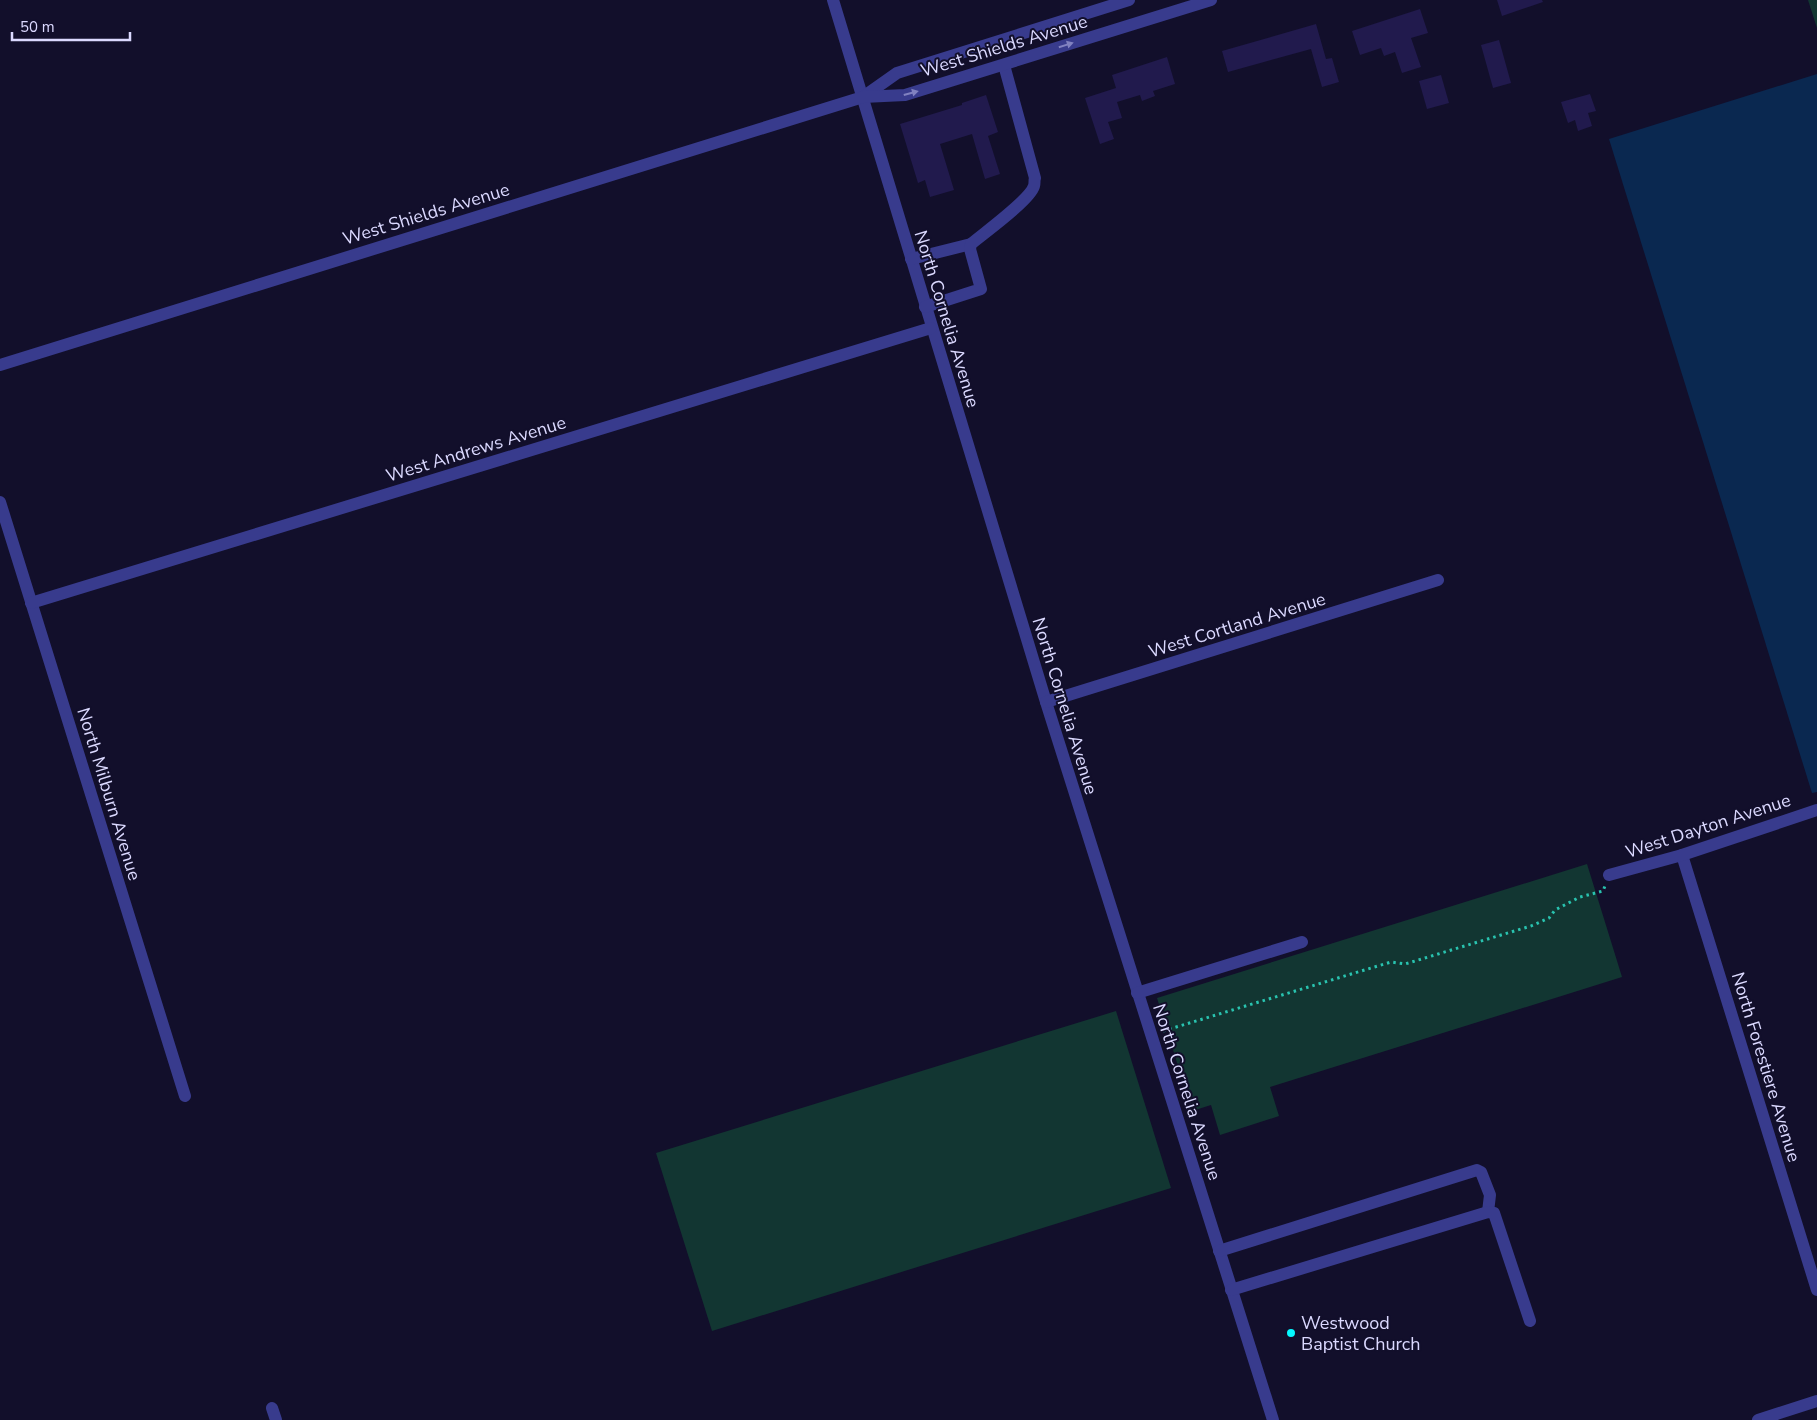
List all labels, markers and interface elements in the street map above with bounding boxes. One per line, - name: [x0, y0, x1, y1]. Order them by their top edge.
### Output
- street label: West Shields Avenue: [918, 9, 1090, 83]
- scale bar: [12, 10, 130, 42]
- text: 50 m: [20, 17, 55, 37]
- one-way arrow: [1059, 41, 1074, 48]
- one-way arrow: [904, 89, 919, 97]
- street label: West Shields Avenue: [340, 177, 512, 251]
- street label: North Cornelia Avenue: [909, 227, 985, 411]
- street label: West Andrews Avenue: [383, 410, 569, 488]
- street label: West Cortland Avenue: [1146, 587, 1328, 663]
- street label: North Cornelia Avenue: [1027, 614, 1103, 798]
- street label: North Milburn Avenue: [71, 705, 147, 883]
- street label: West Dayton Avenue: [1622, 788, 1794, 864]
- street label: North Forestiere Avenue: [1726, 969, 1806, 1165]
- street label: North Cornelia Avenue: [1147, 1001, 1227, 1183]
- place label: Westwood Baptist Church: [1301, 1311, 1420, 1356]
- marker: Westwood Baptist Church: [1285, 1327, 1297, 1339]

